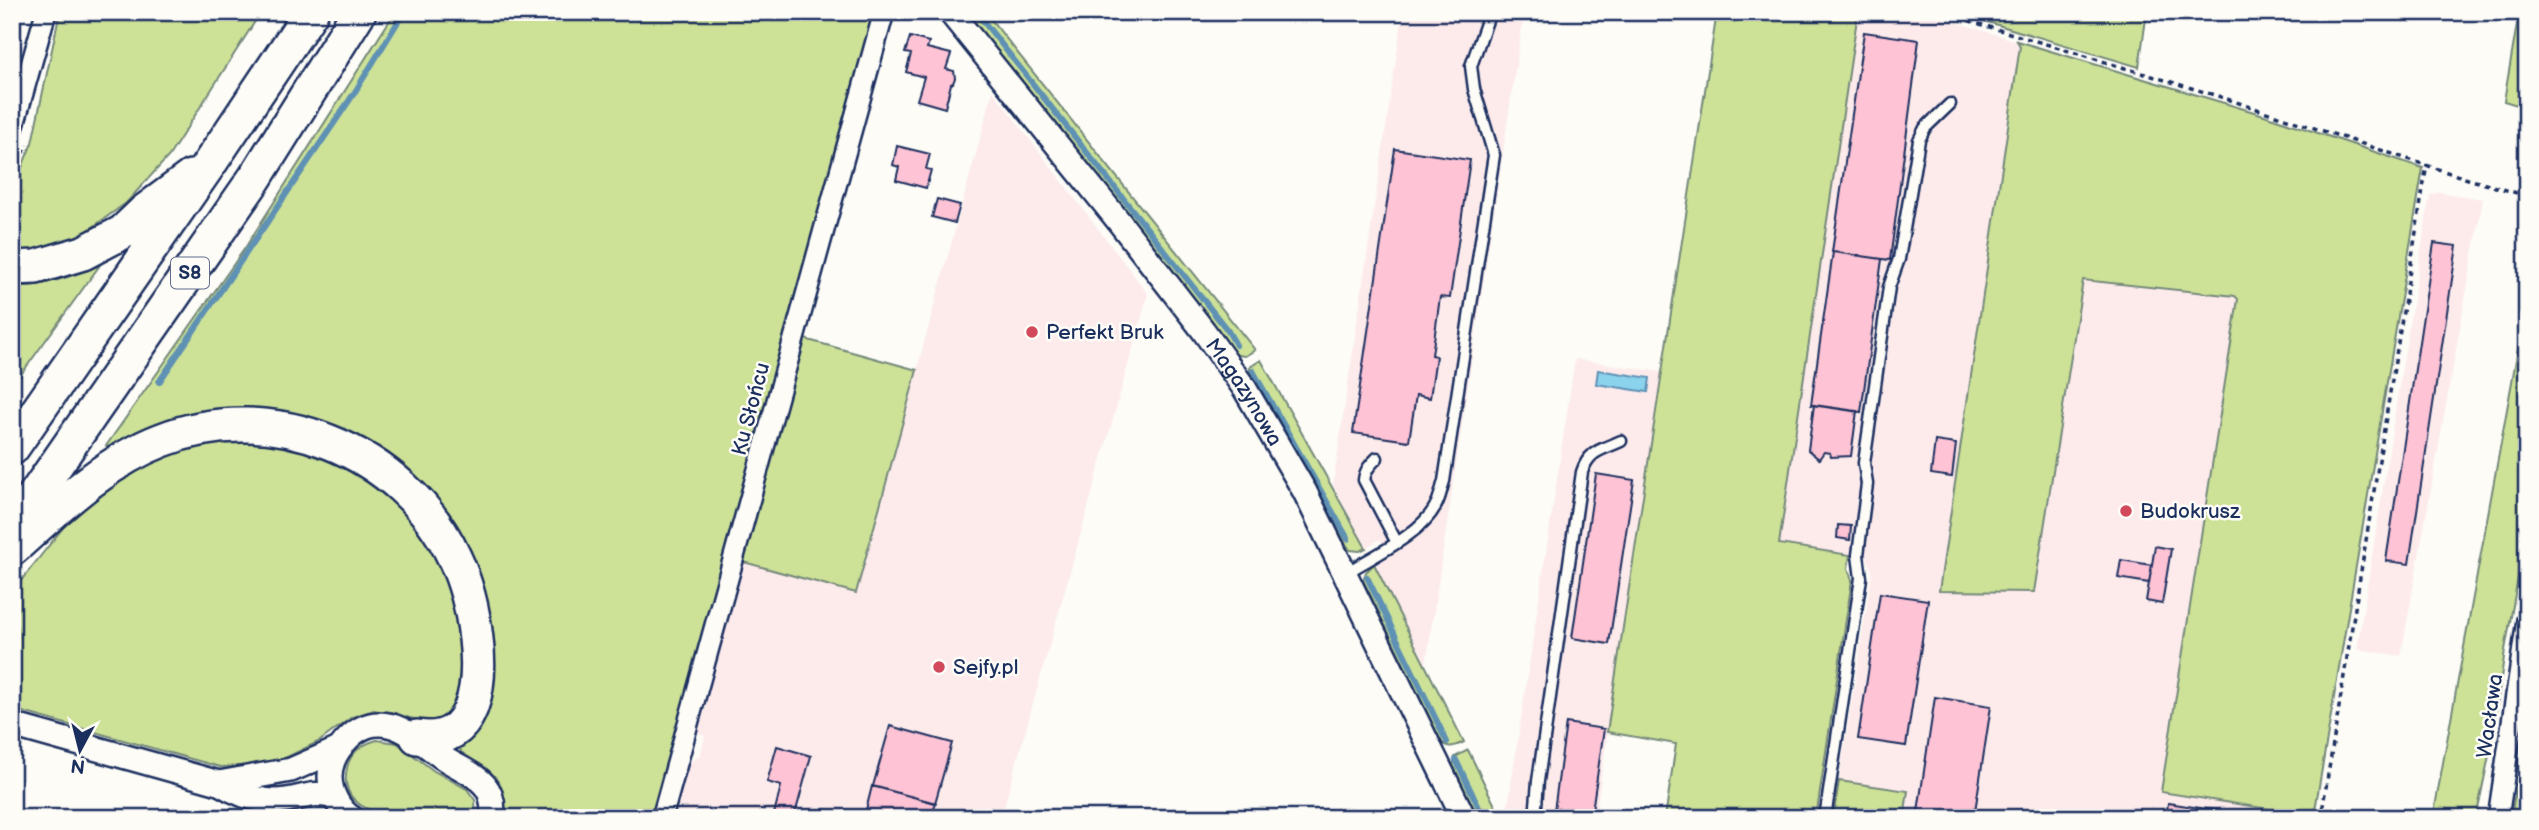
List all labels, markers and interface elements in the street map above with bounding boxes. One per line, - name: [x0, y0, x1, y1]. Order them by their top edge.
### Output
- road number: S8: [171, 258, 209, 288]
- place label: Perfekt Bruk: [1046, 320, 1164, 345]
- marker: Perfekt Bruk: [1024, 324, 1040, 340]
- street label: Magazynowa: [1200, 333, 1288, 450]
- street label: Ku Słońcu: [727, 360, 775, 458]
- place label: Budokrusz: [2140, 499, 2241, 524]
- marker: Budokrusz: [2118, 503, 2134, 519]
- place label: Sejfy.pl: [953, 655, 1018, 680]
- marker: Sejfy.pl: [931, 659, 947, 675]
- street label: Wacława: [2472, 672, 2508, 760]
- north arrow: [46, 714, 116, 784]
- text: N: [70, 753, 87, 778]

